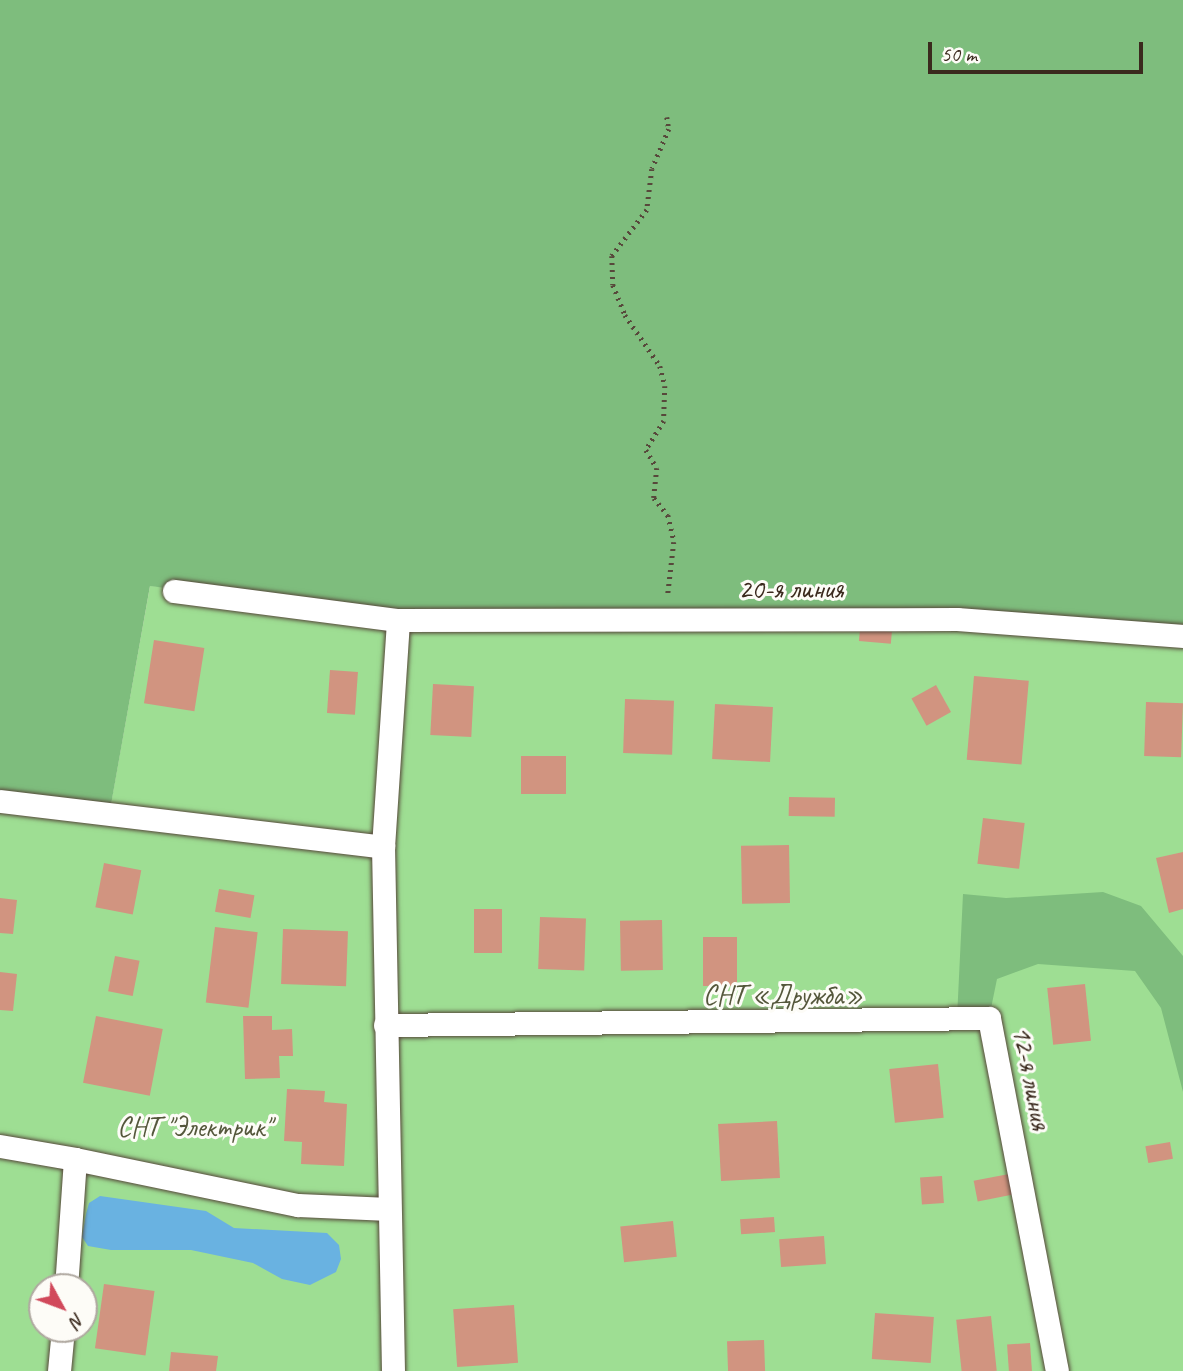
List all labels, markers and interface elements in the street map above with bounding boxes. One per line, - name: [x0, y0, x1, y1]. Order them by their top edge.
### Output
- scale bar: [931, 28, 1146, 72]
- text: 50 m: [941, 41, 977, 67]
- street label: 20-я линия: [739, 572, 843, 606]
- park label: СНТ «Дружба»: [703, 978, 863, 1012]
- street label: 12-я линия: [1005, 1023, 1057, 1133]
- park label: СНТ "Электрик": [117, 1110, 271, 1144]
- north arrow: [28, 1273, 98, 1343]
- text: N: [64, 1308, 90, 1333]

